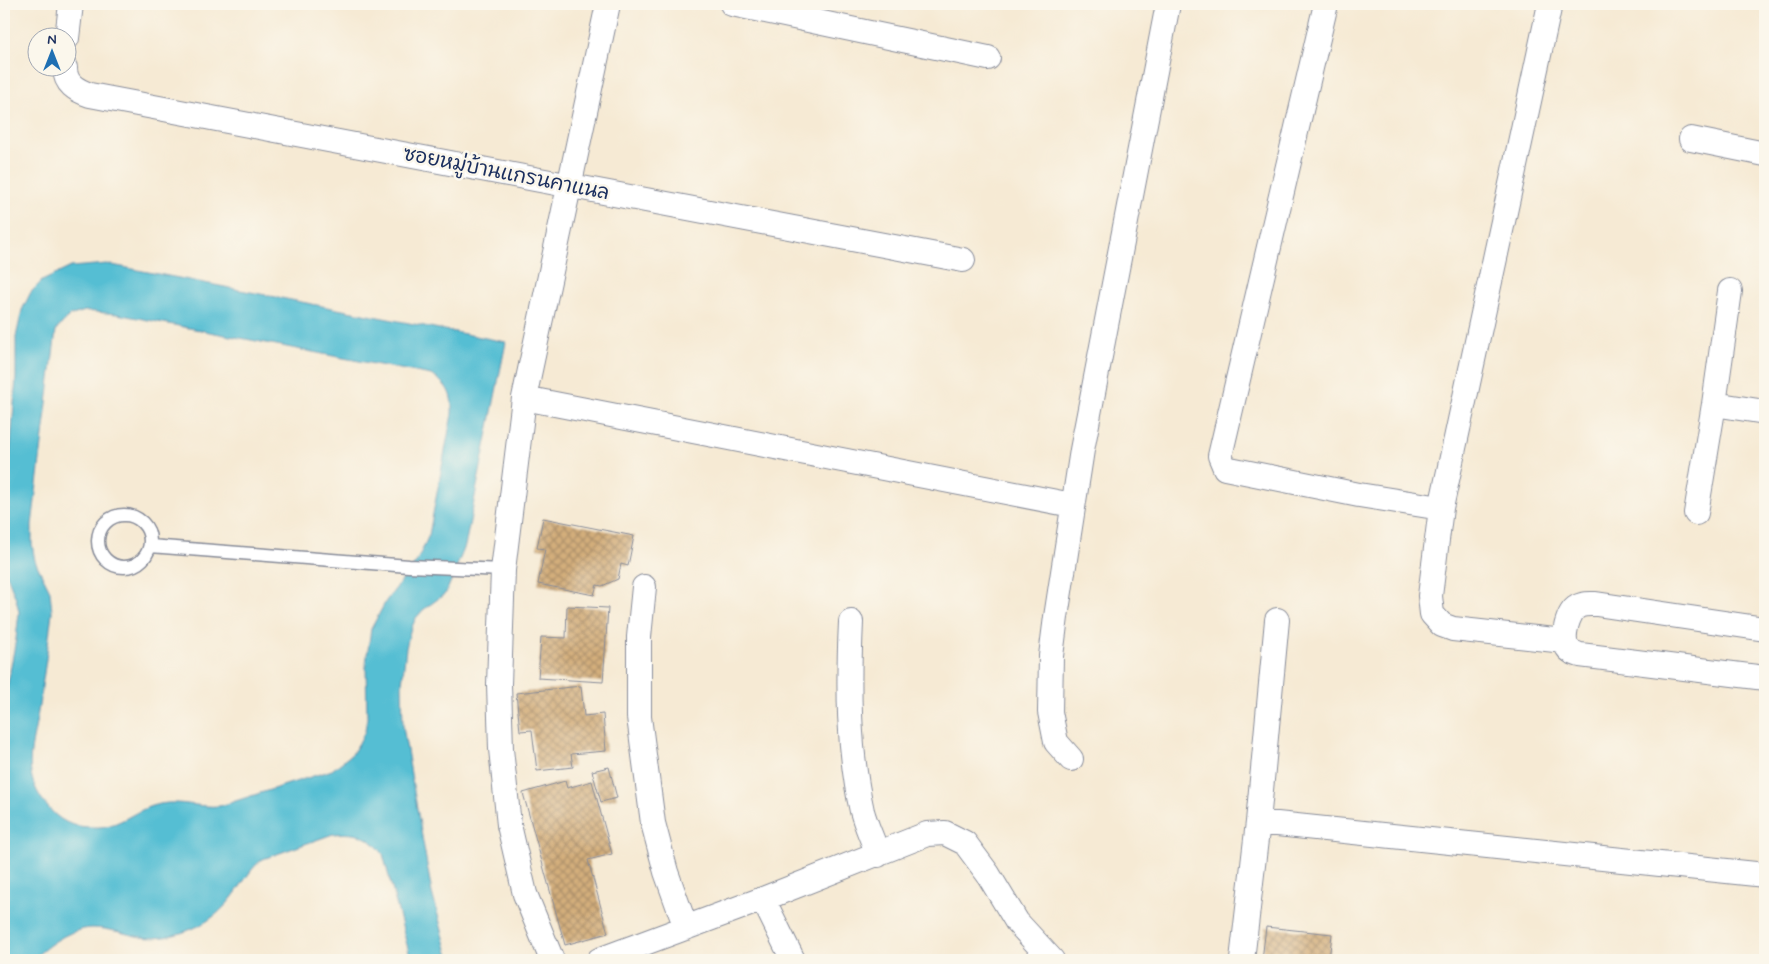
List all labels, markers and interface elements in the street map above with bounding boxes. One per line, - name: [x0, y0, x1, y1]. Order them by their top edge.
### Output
- north arrow: [28, 28, 78, 78]
- text: N: [47, 31, 57, 49]
- street label: ซอยหมู่บ้านแกรนคาแนล: [400, 140, 612, 208]

